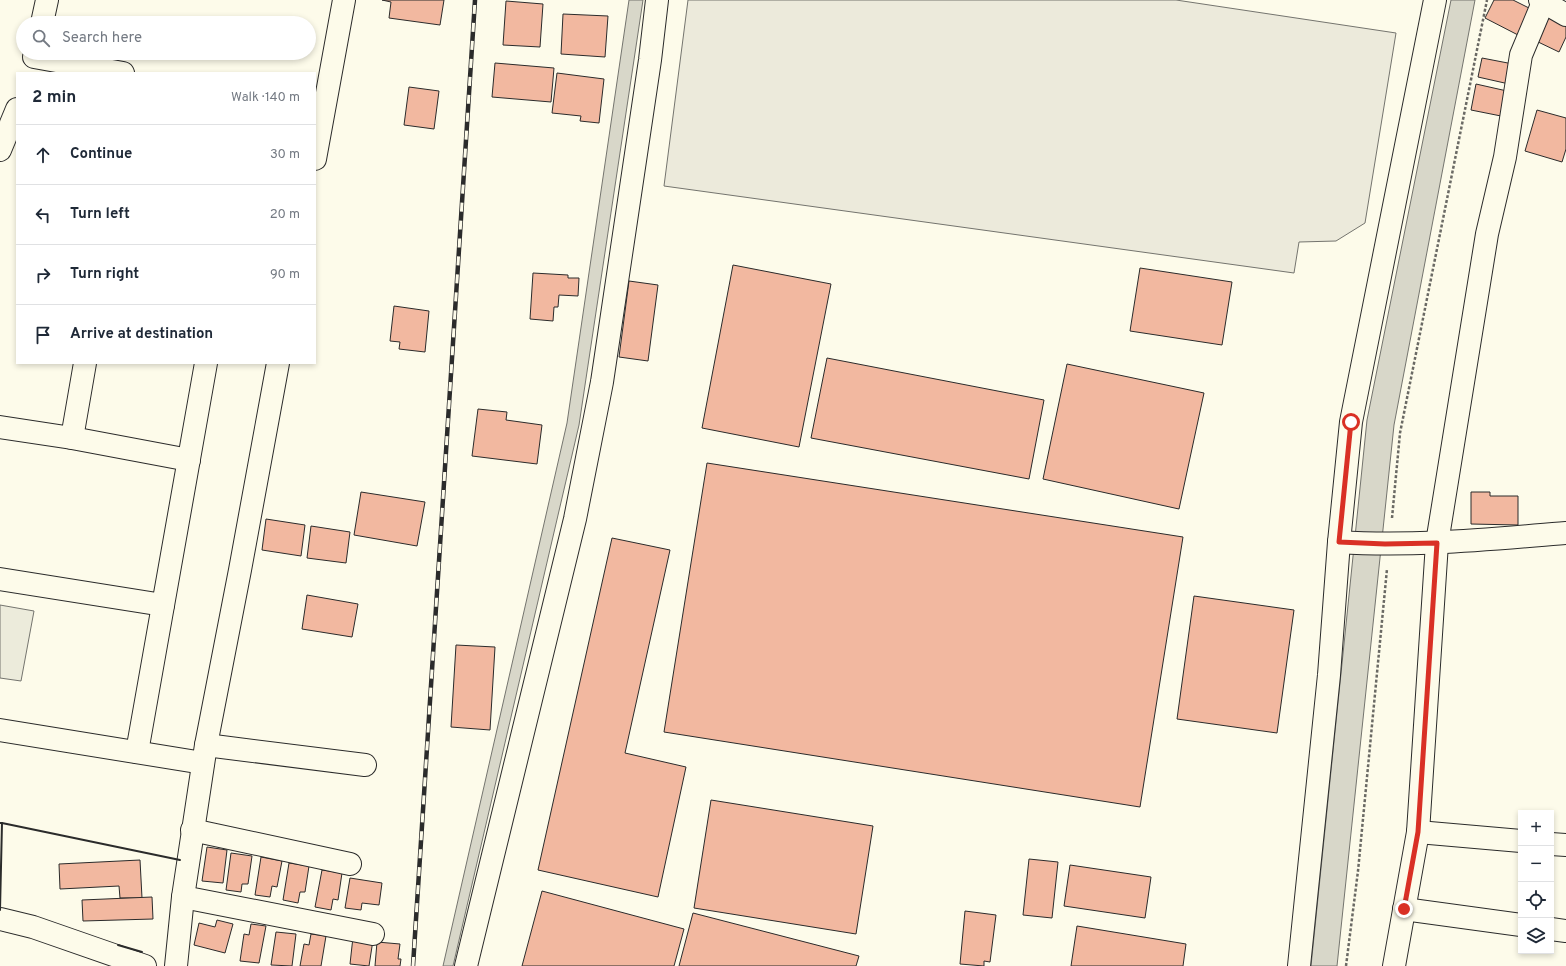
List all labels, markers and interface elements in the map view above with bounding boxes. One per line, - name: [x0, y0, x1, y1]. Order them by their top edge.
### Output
- search box: [16, 16, 316, 60]
- icon: search: [30, 27, 52, 49]
- text: Search here: [62, 29, 142, 48]
- text: 2 min: [32, 87, 76, 109]
- text: Walk · 140 m: [231, 90, 300, 106]
- icon: ahead: [32, 144, 54, 166]
- text: Continue: [70, 145, 132, 164]
- text: 30 m: [270, 147, 300, 163]
- icon: left: [32, 204, 54, 226]
- text: Turn left: [70, 205, 130, 224]
- text: 20 m: [270, 207, 300, 223]
- icon: right: [32, 264, 54, 286]
- text: Turn right: [70, 265, 139, 284]
- text: 90 m: [270, 267, 300, 283]
- icon: arrive: [32, 324, 54, 346]
- text: Arrive at destination: [70, 325, 213, 344]
- route start: [1342, 413, 1360, 431]
- map controls: [1518, 810, 1554, 954]
- button: +: [1518, 810, 1554, 846]
- button: −: [1518, 846, 1554, 882]
- button: locate: [1518, 882, 1554, 918]
- route end: [1395, 900, 1413, 918]
- button: layers: [1518, 918, 1554, 954]

